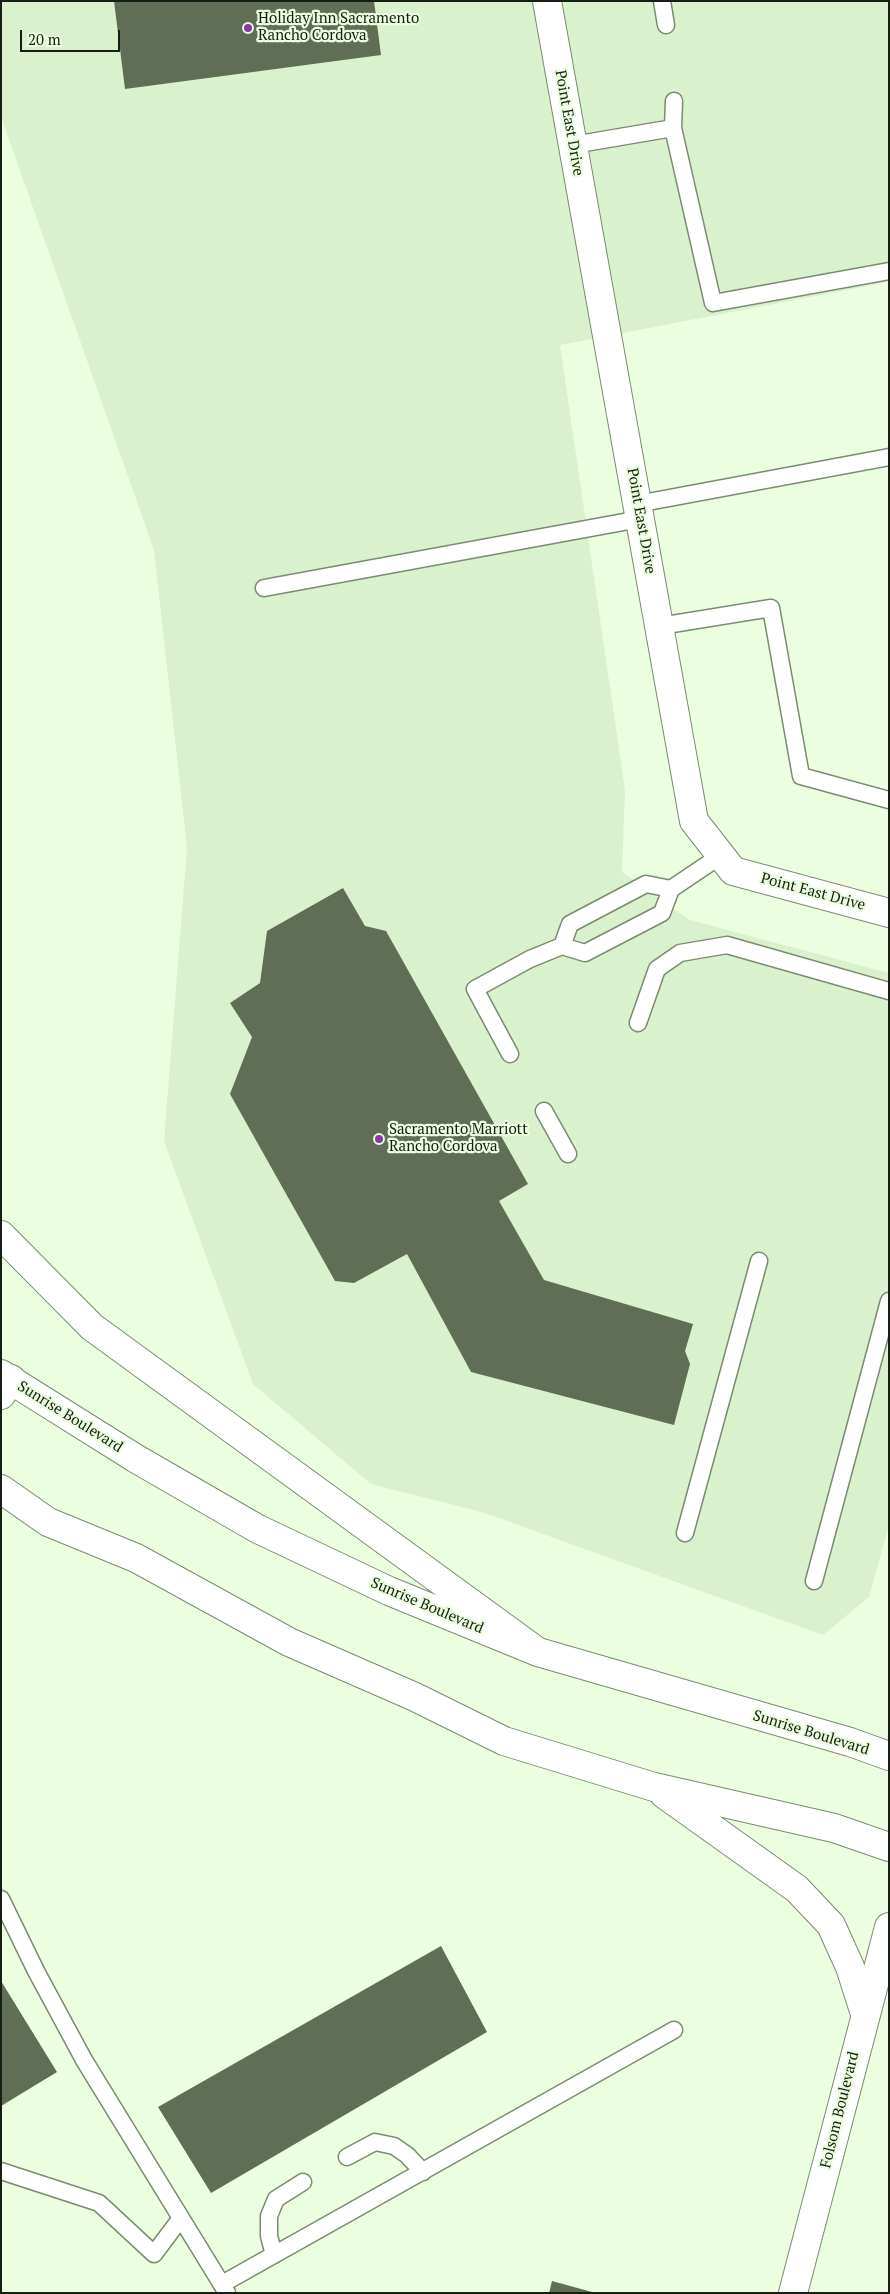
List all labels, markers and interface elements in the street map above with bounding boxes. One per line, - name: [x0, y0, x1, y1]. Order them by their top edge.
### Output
- place label: Holiday Inn Sacramento Rancho Cordova: [258, 10, 419, 45]
- scale bar: [22, 20, 122, 52]
- marker: Holiday Inn Sacramento Rancho Cordova: [242, 22, 254, 34]
- text: 20 m: [28, 29, 61, 49]
- street label: Point East Drive: [551, 69, 587, 177]
- street label: Point East Drive: [623, 467, 659, 575]
- street label: Point East Drive: [759, 869, 867, 915]
- place label: Sacramento Marriott Rancho Cordova: [389, 1121, 528, 1156]
- marker: Sacramento Marriott Rancho Cordova: [373, 1133, 385, 1145]
- street label: Sunrise Boulevard: [14, 1377, 126, 1457]
- street label: Sunrise Boulevard: [368, 1574, 486, 1638]
- street label: Sunrise Boulevard: [751, 1707, 871, 1759]
- street label: Folsom Boulevard: [817, 2050, 863, 2170]

